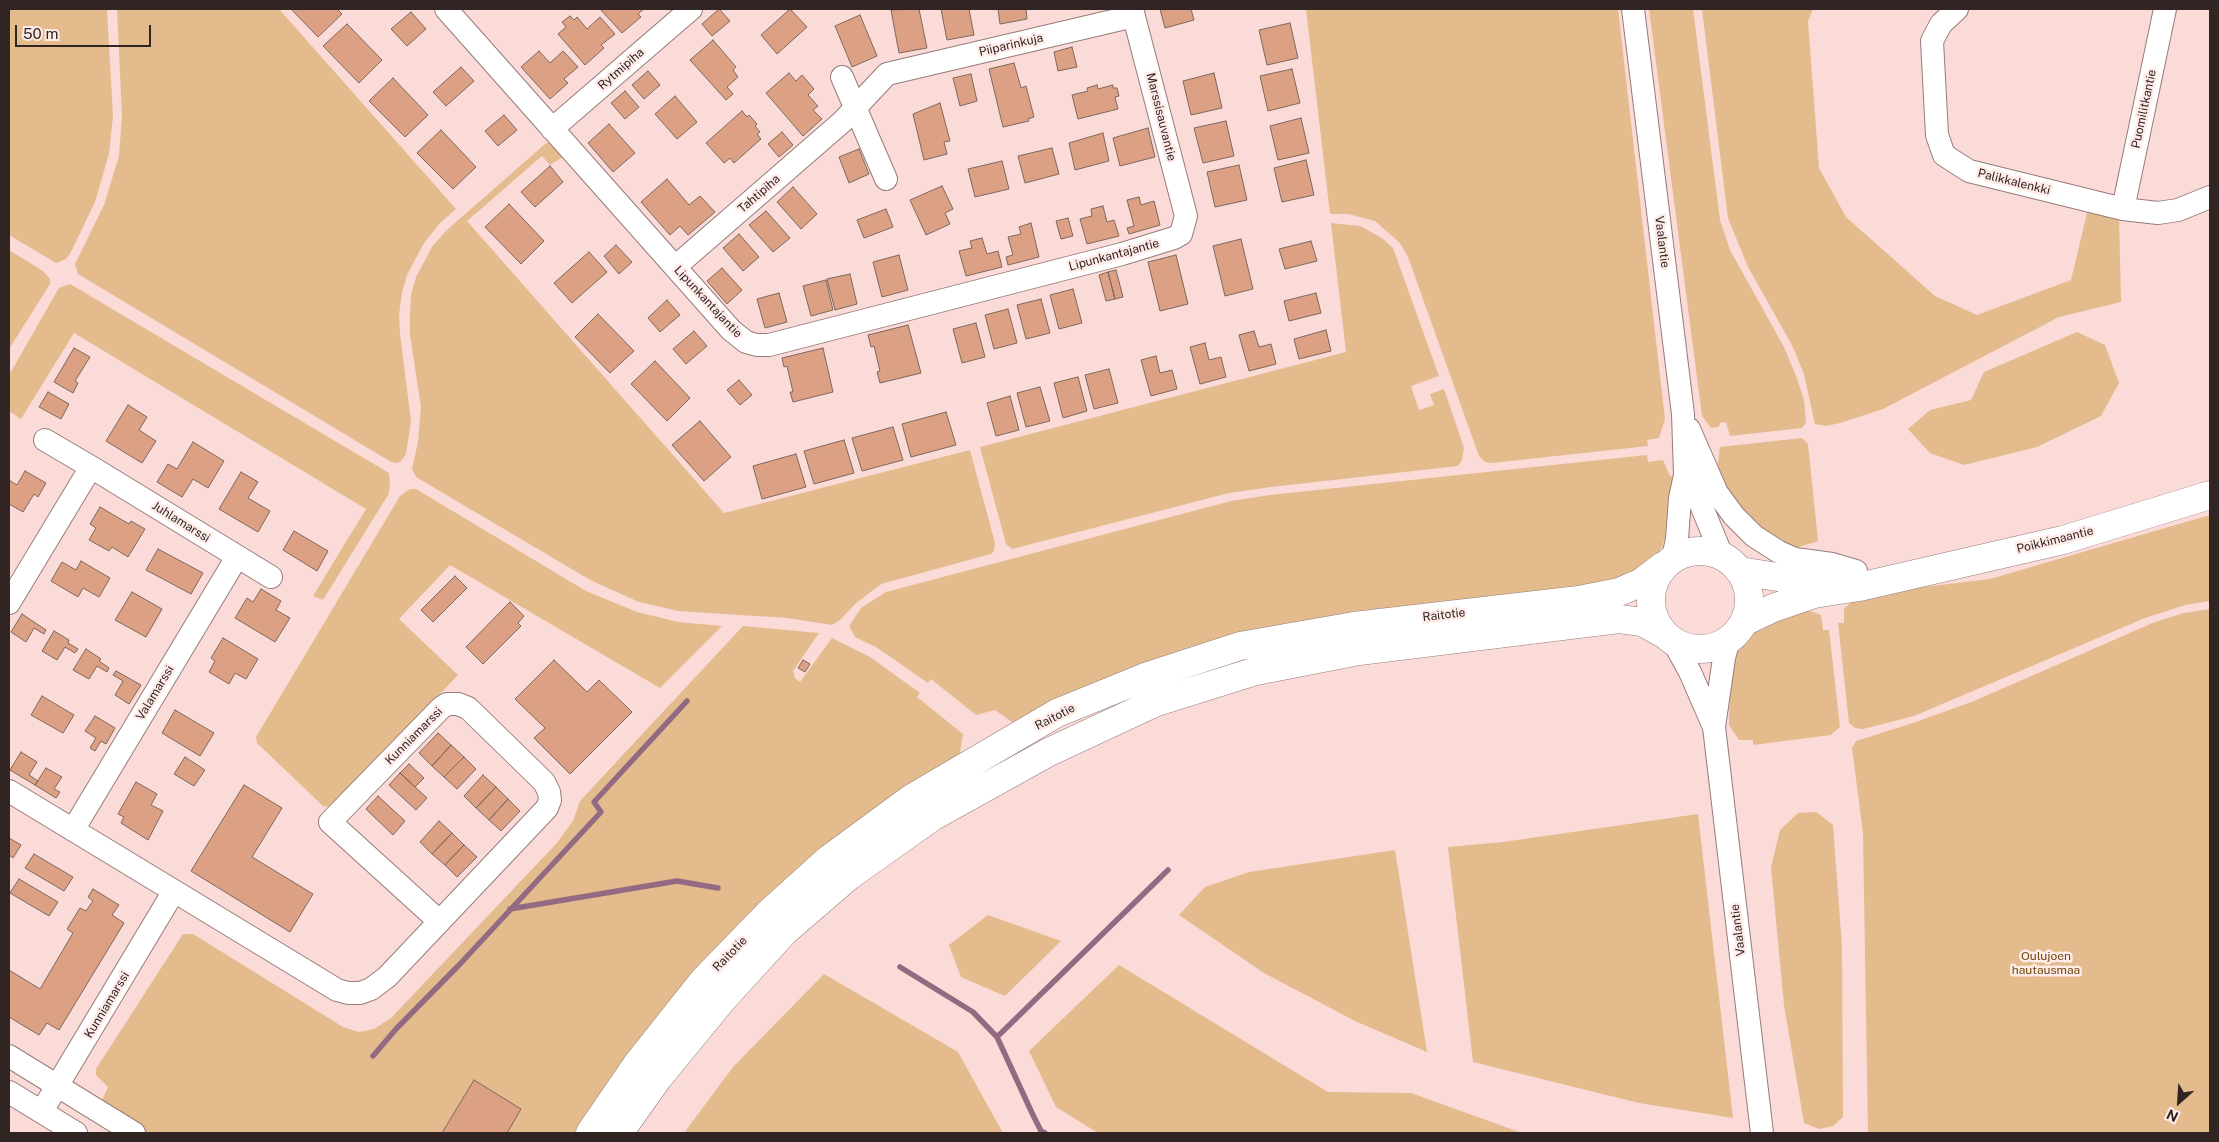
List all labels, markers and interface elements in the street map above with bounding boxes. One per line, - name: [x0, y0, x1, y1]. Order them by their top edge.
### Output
- scale bar: [18, 15, 154, 47]
- text: 50 m: [23, 25, 58, 42]
- street label: Piiparinkuja: [977, 31, 1045, 59]
- street label: Rytmipiha: [595, 45, 647, 93]
- street label: Puomilitkantie: [2129, 68, 2159, 150]
- street label: Marssisauvantie: [1143, 71, 1179, 163]
- street label: Palikkalenkki: [1976, 166, 2052, 198]
- street label: Tahtipiha: [735, 172, 783, 216]
- street label: Vaalantie: [1652, 215, 1672, 269]
- street label: Lipunkantajantie: [1067, 236, 1161, 274]
- street label: Lipunkantajantie: [671, 263, 745, 341]
- street label: Juhlamarssi: [149, 499, 213, 545]
- street label: Poikkimaantie: [2015, 524, 2095, 556]
- street label: Raitotie: [1422, 605, 1466, 625]
- street label: Valamarssi: [133, 663, 177, 723]
- street label: Raitotie: [1033, 701, 1077, 733]
- street label: Kunniamarssi: [382, 704, 446, 768]
- street label: Vaalantie: [1728, 903, 1748, 957]
- street label: Raitotie: [710, 934, 750, 974]
- park label: Oulujoen hautausmaa: [2012, 949, 2080, 977]
- street label: Kunniamarssi: [81, 969, 133, 1041]
- north arrow: [2154, 1077, 2204, 1127]
- text: N: [2164, 1106, 2181, 1125]

